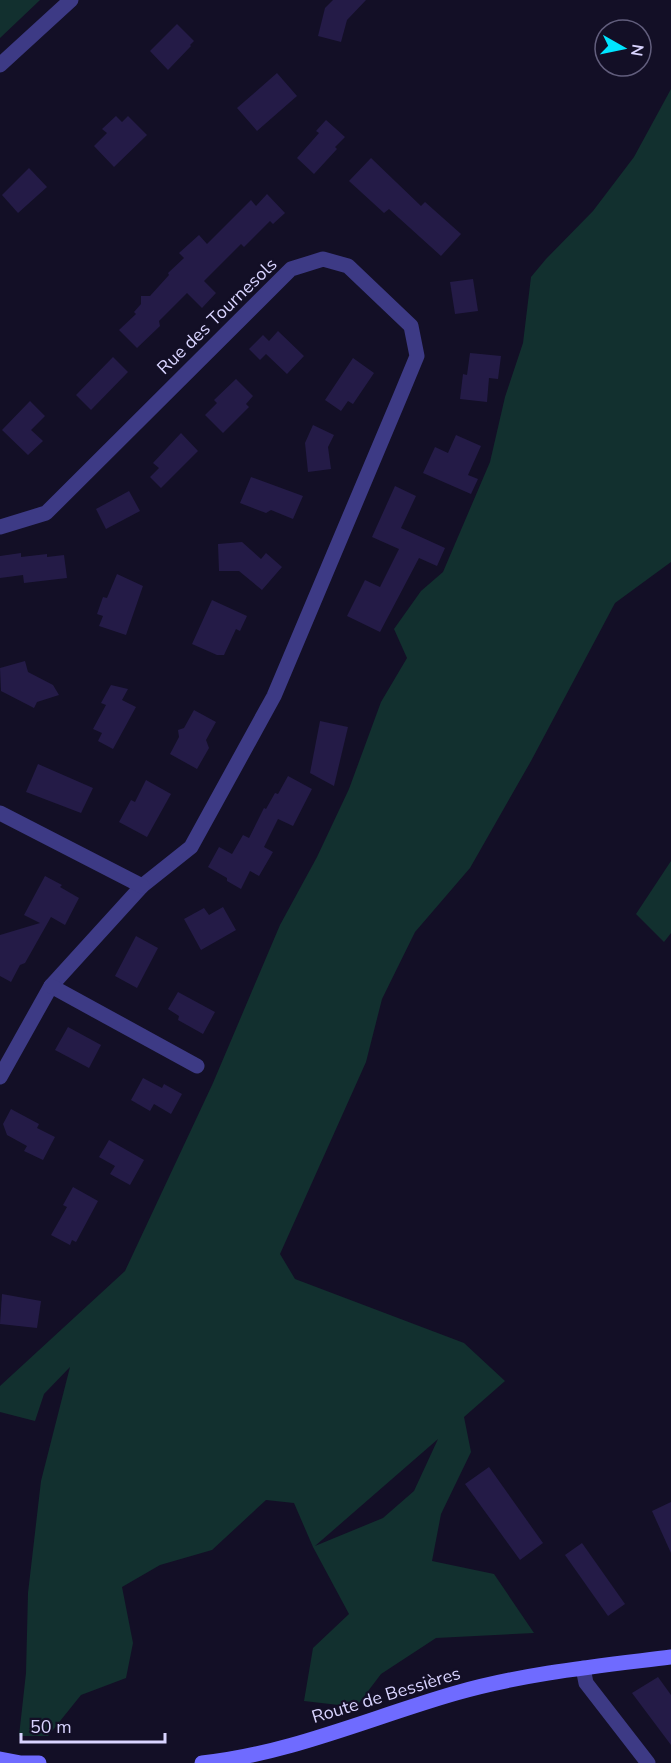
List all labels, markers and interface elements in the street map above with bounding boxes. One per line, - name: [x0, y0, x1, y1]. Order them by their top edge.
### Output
- north arrow: [593, 18, 653, 78]
- text: N: [625, 43, 649, 58]
- street label: Rue des Tournesols: [152, 252, 282, 380]
- street label: Route de Bessières: [309, 1661, 463, 1729]
- scale bar: [21, 1706, 165, 1744]
- text: 50 m: [30, 1715, 72, 1739]

